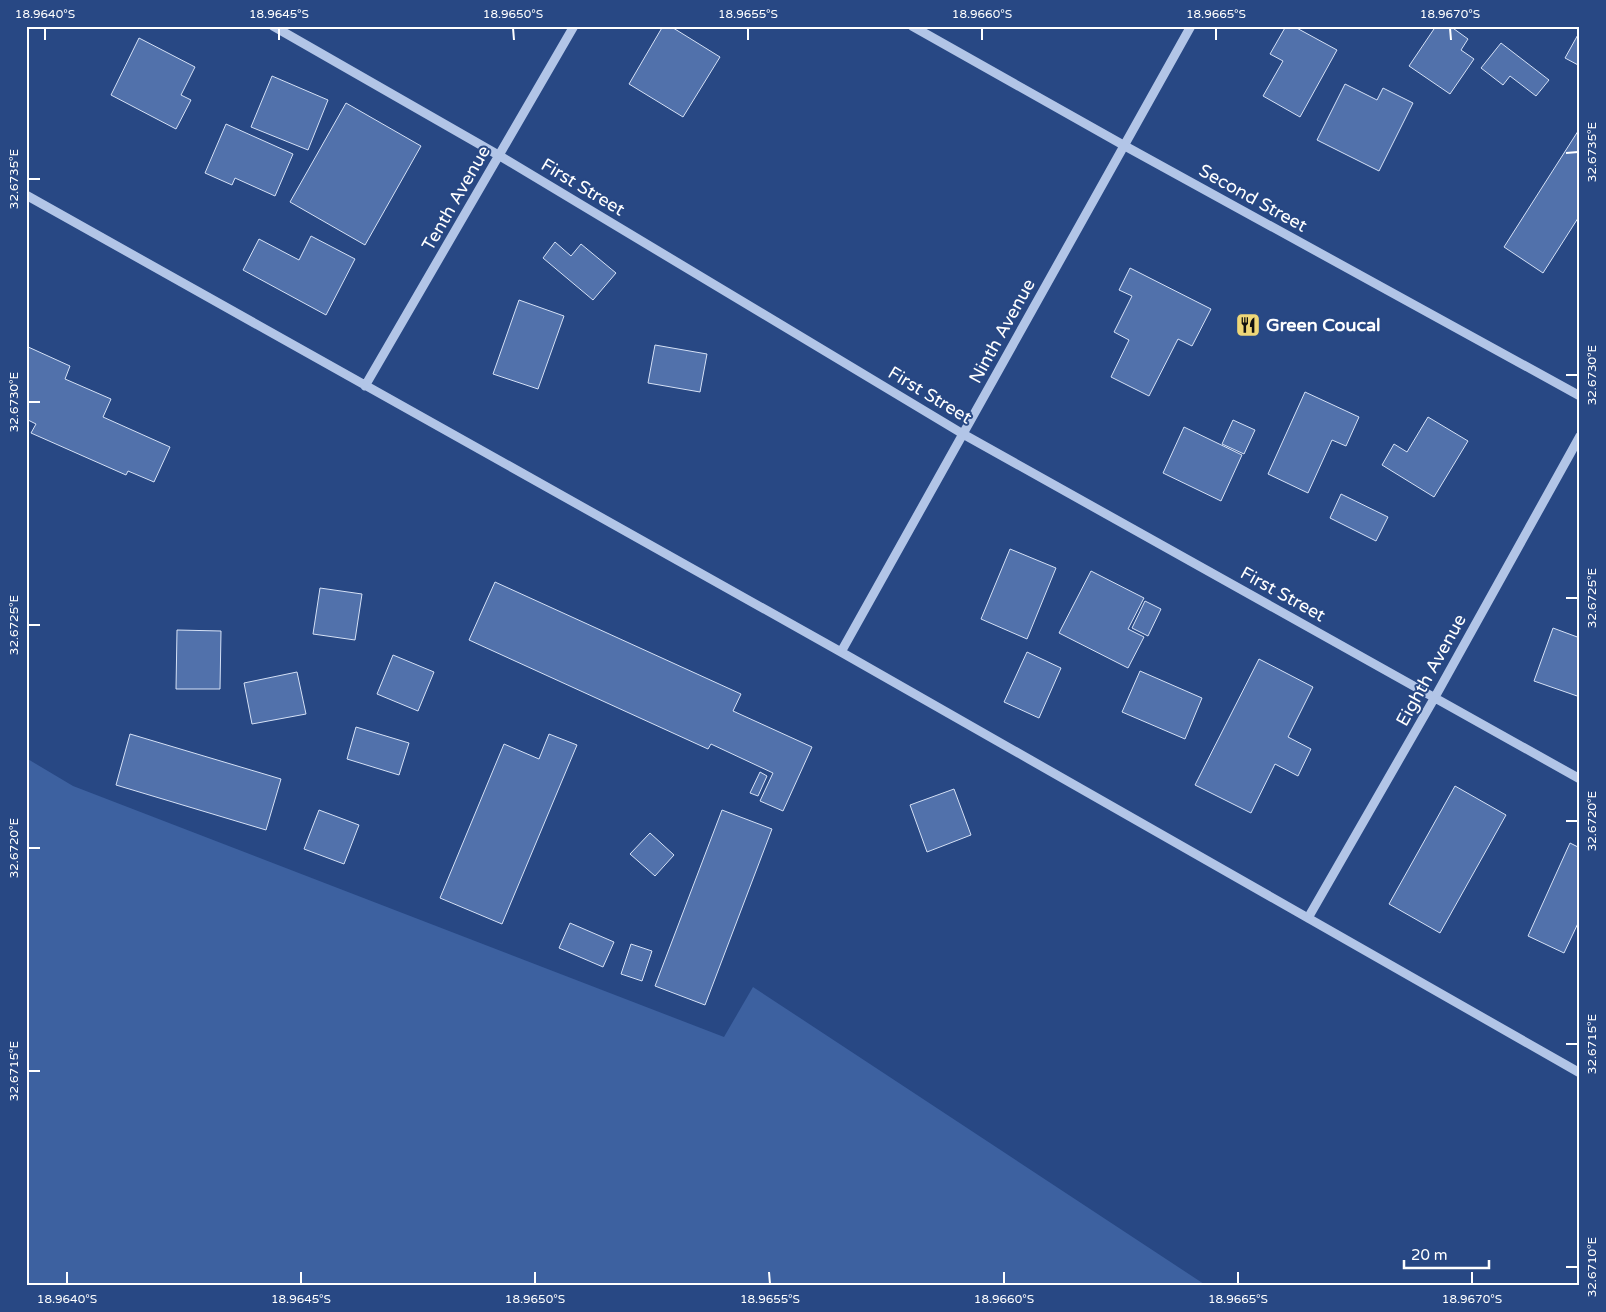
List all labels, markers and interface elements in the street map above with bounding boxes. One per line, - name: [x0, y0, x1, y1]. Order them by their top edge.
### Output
- text: 18.9640°S: [15, 7, 75, 21]
- text: 18.9645°S: [249, 7, 309, 21]
- text: 18.9650°S: [483, 7, 543, 21]
- text: 18.9655°S: [718, 7, 778, 21]
- text: 18.9660°S: [952, 7, 1012, 21]
- text: 18.9665°S: [1186, 7, 1246, 21]
- text: 18.9670°S: [1420, 7, 1480, 21]
- text: 32.6735°E: [1585, 122, 1599, 182]
- street label: Tenth Avenue: [417, 142, 495, 254]
- text: 32.6735°E: [7, 149, 21, 209]
- street label: First Street: [537, 153, 629, 221]
- street label: Second Street: [1195, 159, 1311, 237]
- street label: Ninth Avenue: [964, 275, 1040, 387]
- restaurant icon: Green Coucal: [1235, 312, 1261, 338]
- place label: Green Coucal: [1266, 314, 1381, 336]
- text: 32.6730°E: [1585, 344, 1599, 405]
- street label: First Street: [884, 361, 976, 429]
- text: 32.6730°E: [7, 371, 21, 432]
- street label: First Street: [1237, 562, 1329, 626]
- text: 32.6725°E: [1585, 568, 1599, 628]
- text: 32.6725°E: [7, 595, 21, 655]
- street label: Eighth Avenue: [1391, 610, 1471, 730]
- text: 32.6720°E: [1585, 790, 1599, 851]
- text: 32.6720°E: [7, 817, 21, 878]
- text: 32.6715°E: [1585, 1014, 1599, 1074]
- text: 32.6715°E: [7, 1041, 21, 1101]
- text: 32.6710°E: [1585, 1236, 1599, 1297]
- scale bar: [1404, 1237, 1488, 1269]
- text: 20 m: [1411, 1246, 1448, 1264]
- text: 18.9640°S: [37, 1292, 97, 1306]
- text: 18.9645°S: [271, 1292, 331, 1306]
- text: 18.9650°S: [505, 1292, 565, 1306]
- text: 18.9655°S: [740, 1292, 800, 1306]
- text: 18.9660°S: [974, 1292, 1034, 1306]
- text: 18.9665°S: [1208, 1292, 1268, 1306]
- text: 18.9670°S: [1442, 1292, 1502, 1306]

